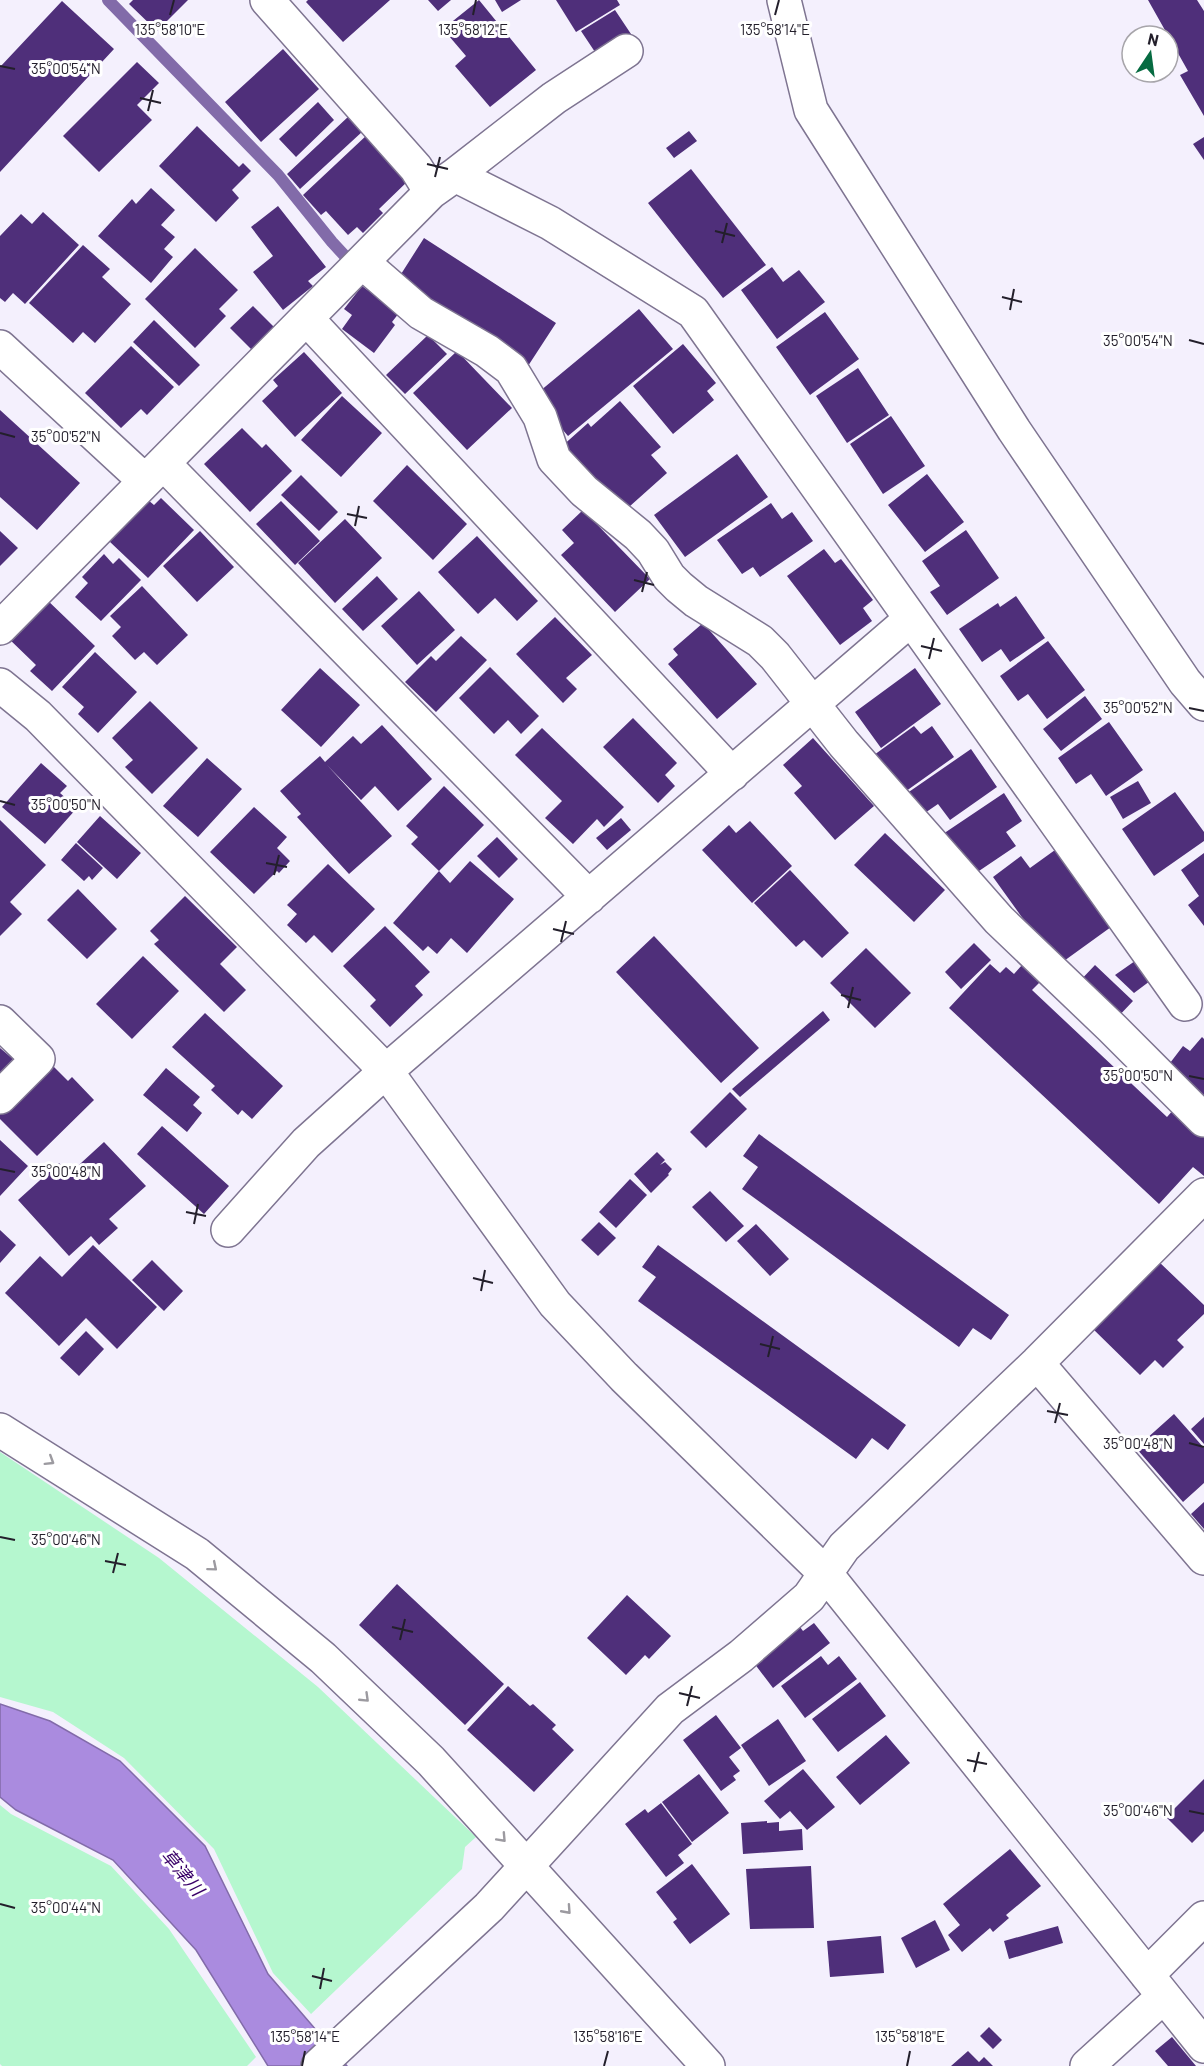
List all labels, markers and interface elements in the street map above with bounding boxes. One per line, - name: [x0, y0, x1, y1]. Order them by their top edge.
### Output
- text: 135°58'10"E: [135, 20, 205, 38]
- text: 135°58'12"E: [438, 20, 508, 38]
- text: 135°58'14"E: [740, 20, 810, 38]
- north arrow: [1120, 24, 1180, 84]
- text: N: [1146, 28, 1161, 49]
- text: 35°00'54"N: [31, 59, 101, 77]
- text: 35°00'54"N: [1103, 331, 1173, 349]
- text: 35°00'52"N: [31, 427, 101, 445]
- text: 35°00'52"N: [1103, 698, 1173, 716]
- text: 35°00'50"N: [31, 795, 101, 813]
- text: 35°00'50"N: [1103, 1066, 1173, 1084]
- text: 35°00'48"N: [31, 1162, 101, 1180]
- text: 35°00'48"N: [1103, 1434, 1173, 1452]
- one-way arrow: [44, 1453, 54, 1465]
- text: 35°00'46"N: [31, 1530, 101, 1548]
- one-way arrow: [206, 1560, 217, 1571]
- one-way arrow: [358, 1691, 369, 1702]
- text: 35°00'46"N: [1103, 1801, 1173, 1819]
- one-way arrow: [495, 1831, 506, 1841]
- water label: 草津川: [157, 1844, 210, 1901]
- text: 35°00'44"N: [31, 1898, 101, 1916]
- one-way arrow: [560, 1903, 571, 1913]
- text: 135°58'14"E: [270, 2027, 340, 2045]
- text: 135°58'16"E: [573, 2027, 643, 2045]
- text: 135°58'18"E: [875, 2027, 945, 2045]

